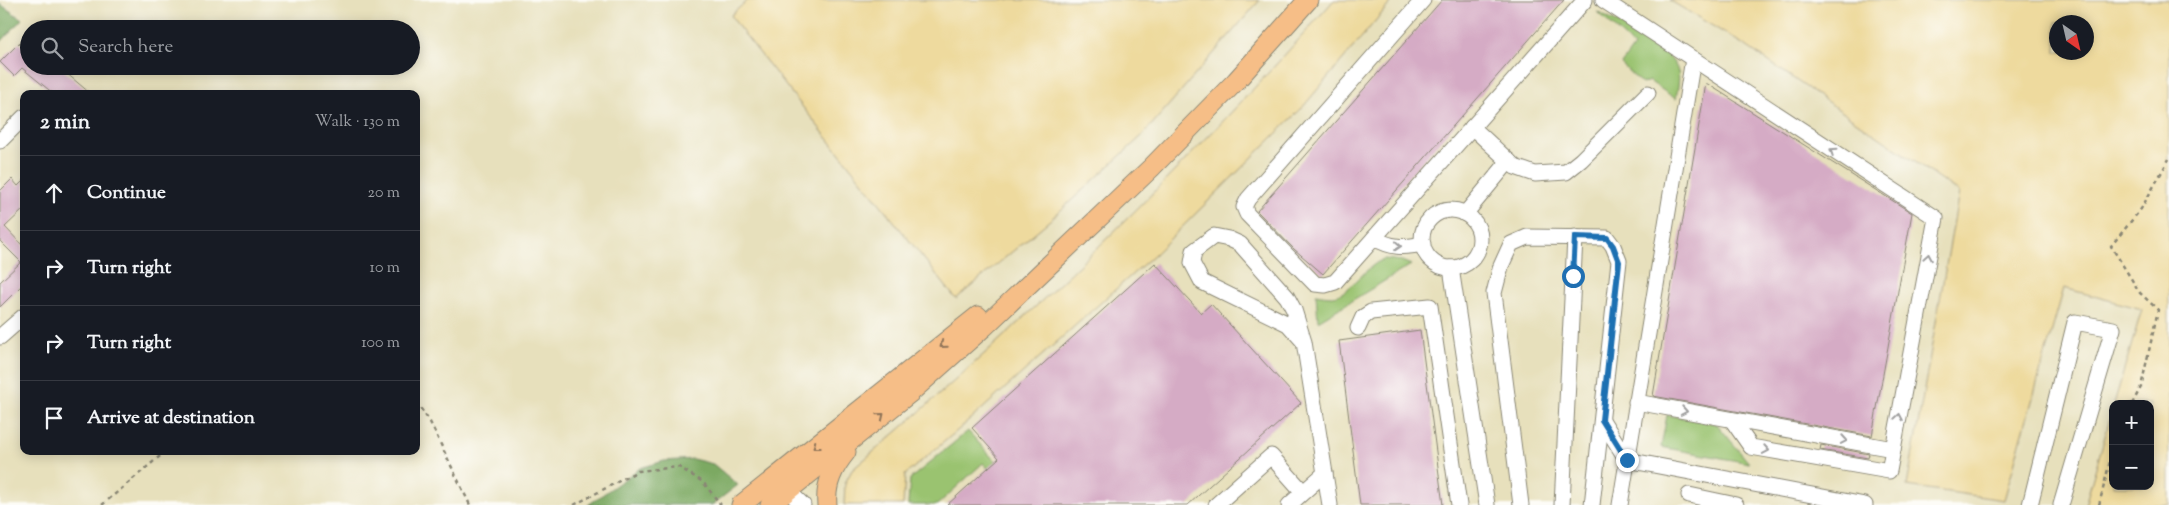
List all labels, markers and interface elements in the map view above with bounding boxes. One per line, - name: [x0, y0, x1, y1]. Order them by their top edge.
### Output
- north arrow: [2049, 15, 2094, 60]
- search box: [20, 20, 420, 75]
- icon: search: [38, 34, 66, 62]
- text: Search here: [78, 34, 173, 61]
- text: 2 min: [40, 108, 90, 138]
- text: Walk · 130 m: [315, 111, 400, 134]
- one-way arrow: [1829, 148, 1839, 157]
- icon: ahead: [40, 179, 68, 207]
- text: Continue: [87, 180, 166, 207]
- text: 20 m: [367, 182, 400, 205]
- one-way arrow: [1394, 241, 1402, 252]
- one-way arrow: [1923, 253, 1933, 261]
- icon: right: [40, 254, 68, 282]
- text: Turn right: [87, 255, 171, 282]
- text: 10 m: [370, 257, 400, 280]
- route start: [1562, 265, 1585, 288]
- icon: right: [40, 329, 68, 357]
- text: Turn right: [87, 330, 171, 357]
- text: 100 m: [361, 332, 400, 355]
- one-way arrow: [940, 339, 949, 348]
- map controls: [2109, 400, 2154, 490]
- button: +: [2109, 400, 2154, 445]
- icon: arrive: [40, 404, 68, 432]
- text: Arrive at destination: [87, 405, 255, 432]
- one-way arrow: [1680, 405, 1689, 416]
- one-way arrow: [1893, 412, 1903, 421]
- one-way arrow: [875, 413, 884, 422]
- one-way arrow: [1840, 434, 1849, 445]
- one-way arrow: [813, 441, 822, 449]
- one-way arrow: [1762, 444, 1771, 454]
- button: −: [2109, 445, 2154, 490]
- route end: [1616, 449, 1639, 472]

